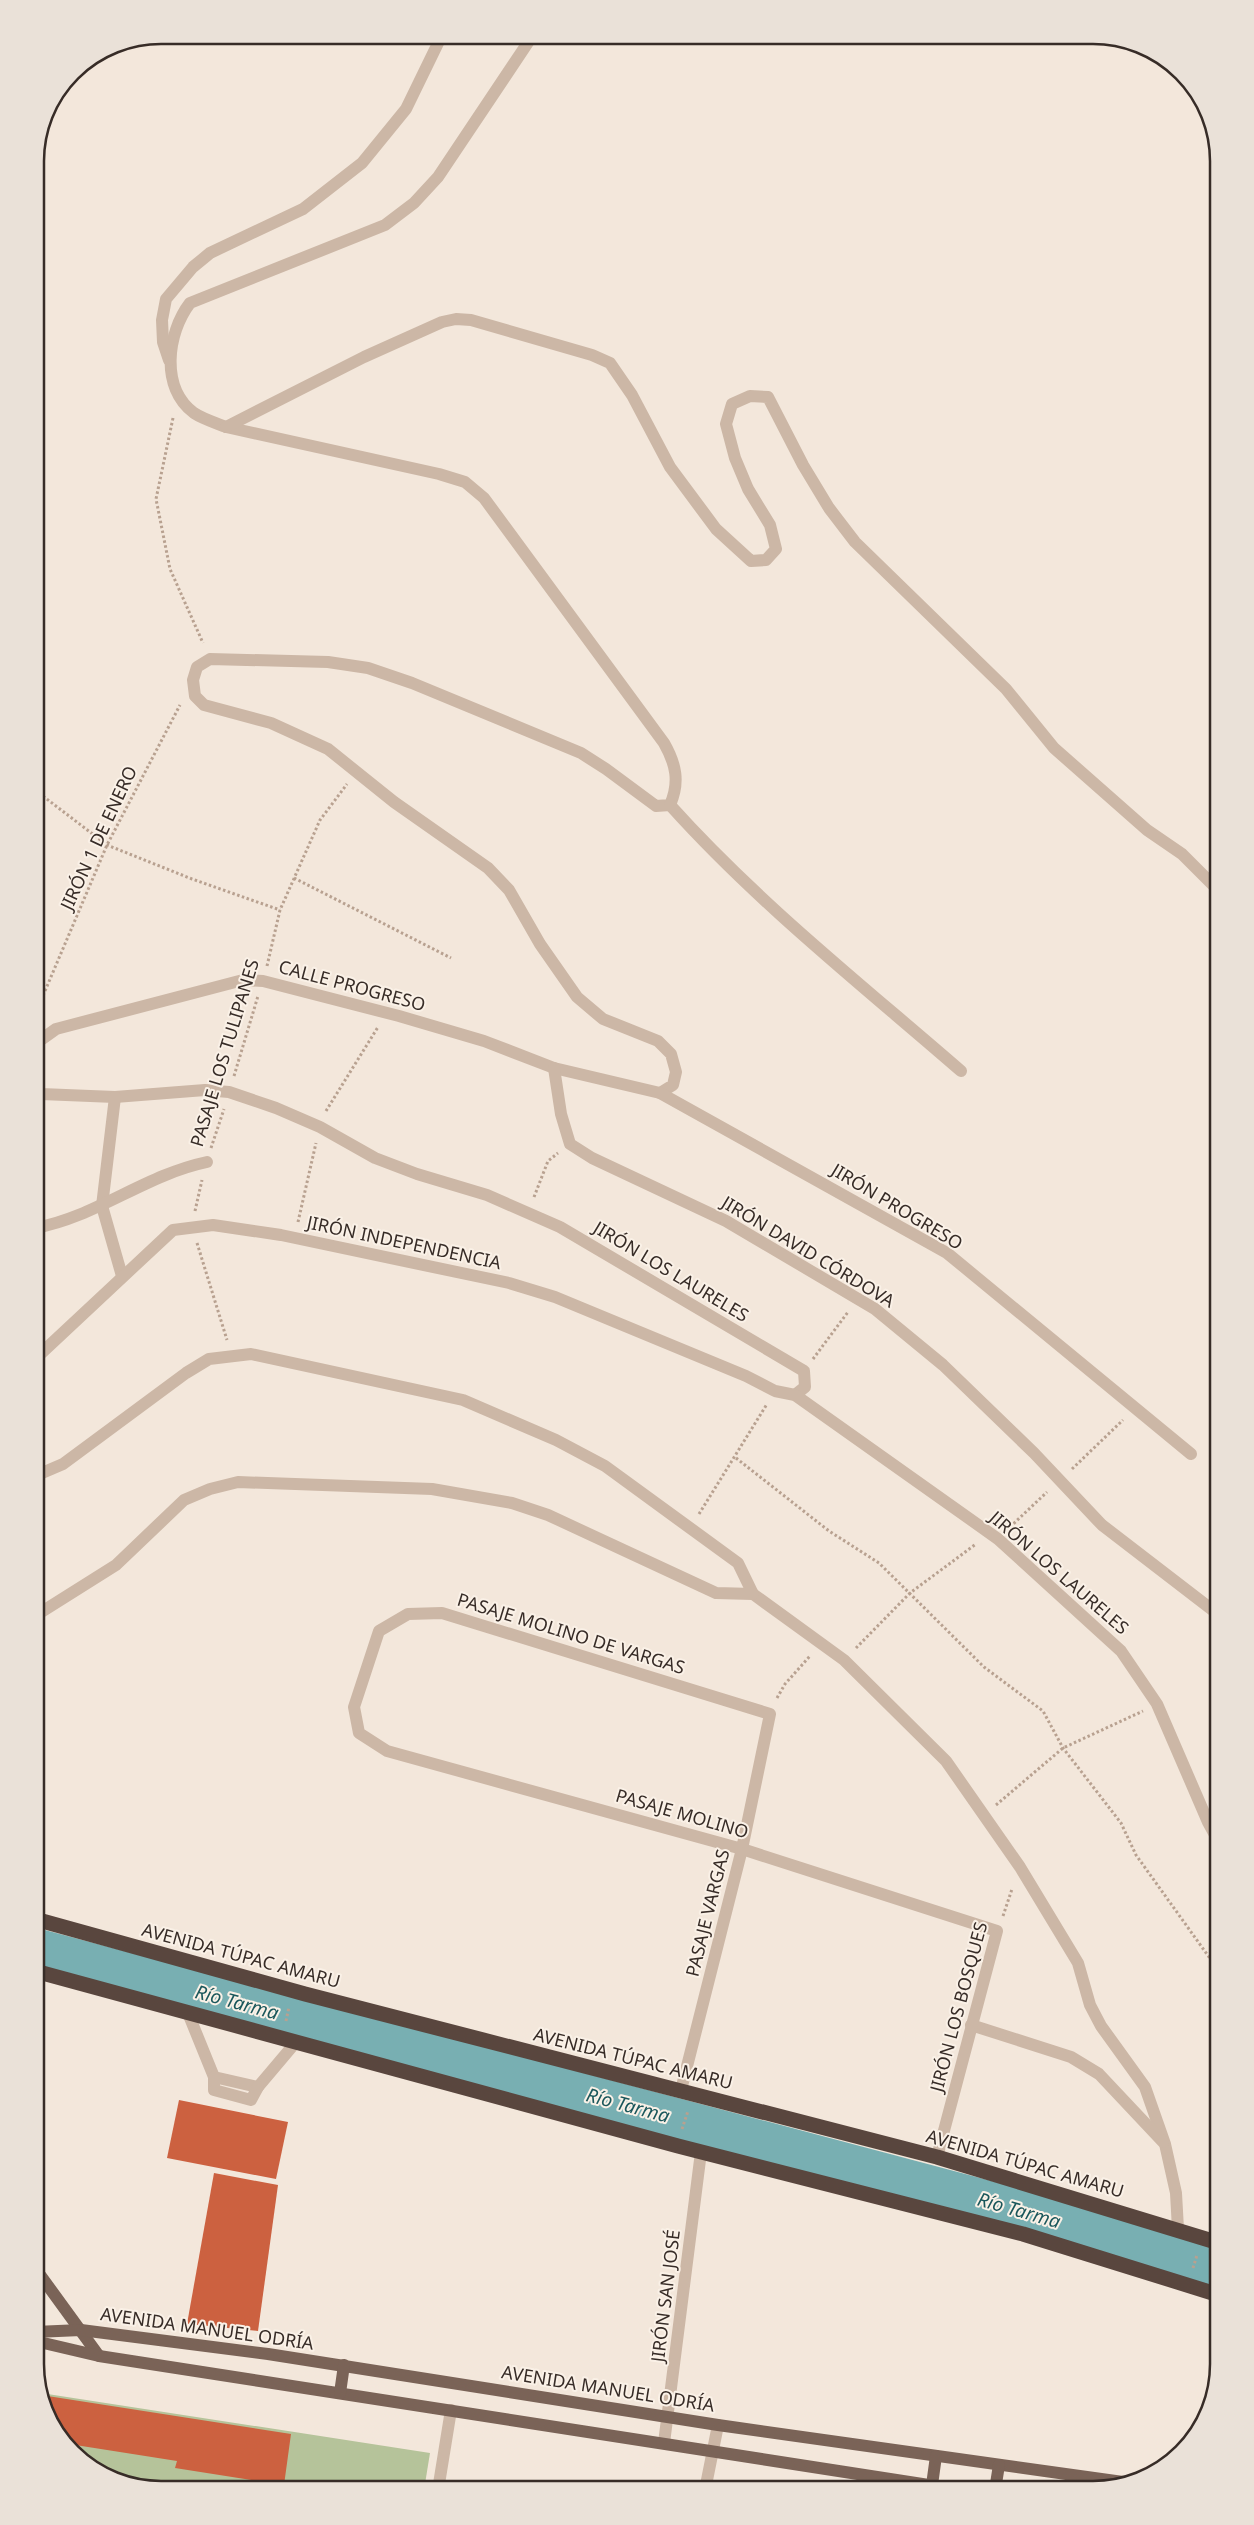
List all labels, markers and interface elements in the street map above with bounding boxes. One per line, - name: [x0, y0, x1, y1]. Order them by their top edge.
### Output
- street label: JIRÓN 1 DE ENERO: [53, 762, 142, 915]
- street label: CALLE PROGRESO: [276, 954, 428, 1016]
- street label: PASAJE LOS TULIPANES: [184, 956, 264, 1149]
- street label: JIRÓN PROGRESO: [826, 1156, 968, 1255]
- street label: JIRÓN DAVID CÓRDOVA: [716, 1189, 900, 1313]
- street label: JIRÓN INDEPENDENCIA: [303, 1209, 504, 1274]
- street label: JIRÓN LOS LAURELES: [588, 1214, 754, 1327]
- street label: JIRÓN LOS LAURELES: [983, 1504, 1134, 1639]
- street label: PASAJE MOLINO DE VARGAS: [455, 1587, 688, 1679]
- street label: PASAJE MOLINO: [613, 1783, 751, 1843]
- street label: PASAJE VARGAS: [680, 1846, 735, 1979]
- street label: AVENIDA TÚPAC AMARU: [139, 1917, 343, 1993]
- street label: JIRÓN LOS BOSQUES: [923, 1919, 992, 2096]
- water label: Río Tarma: [192, 1978, 282, 2026]
- street label: AVENIDA TÚPAC AMARU: [531, 2022, 735, 2094]
- water label: Río Tarma: [583, 2081, 673, 2129]
- street label: AVENIDA TÚPAC AMARU: [924, 2123, 1127, 2203]
- water label: Río Tarma: [974, 2186, 1064, 2234]
- street label: JIRÓN SAN JOSÉ: [645, 2228, 685, 2365]
- street label: AVENIDA MANUEL ODRÍA: [99, 2301, 316, 2355]
- street label: AVENIDA MANUEL ODRÍA: [500, 2359, 717, 2417]

